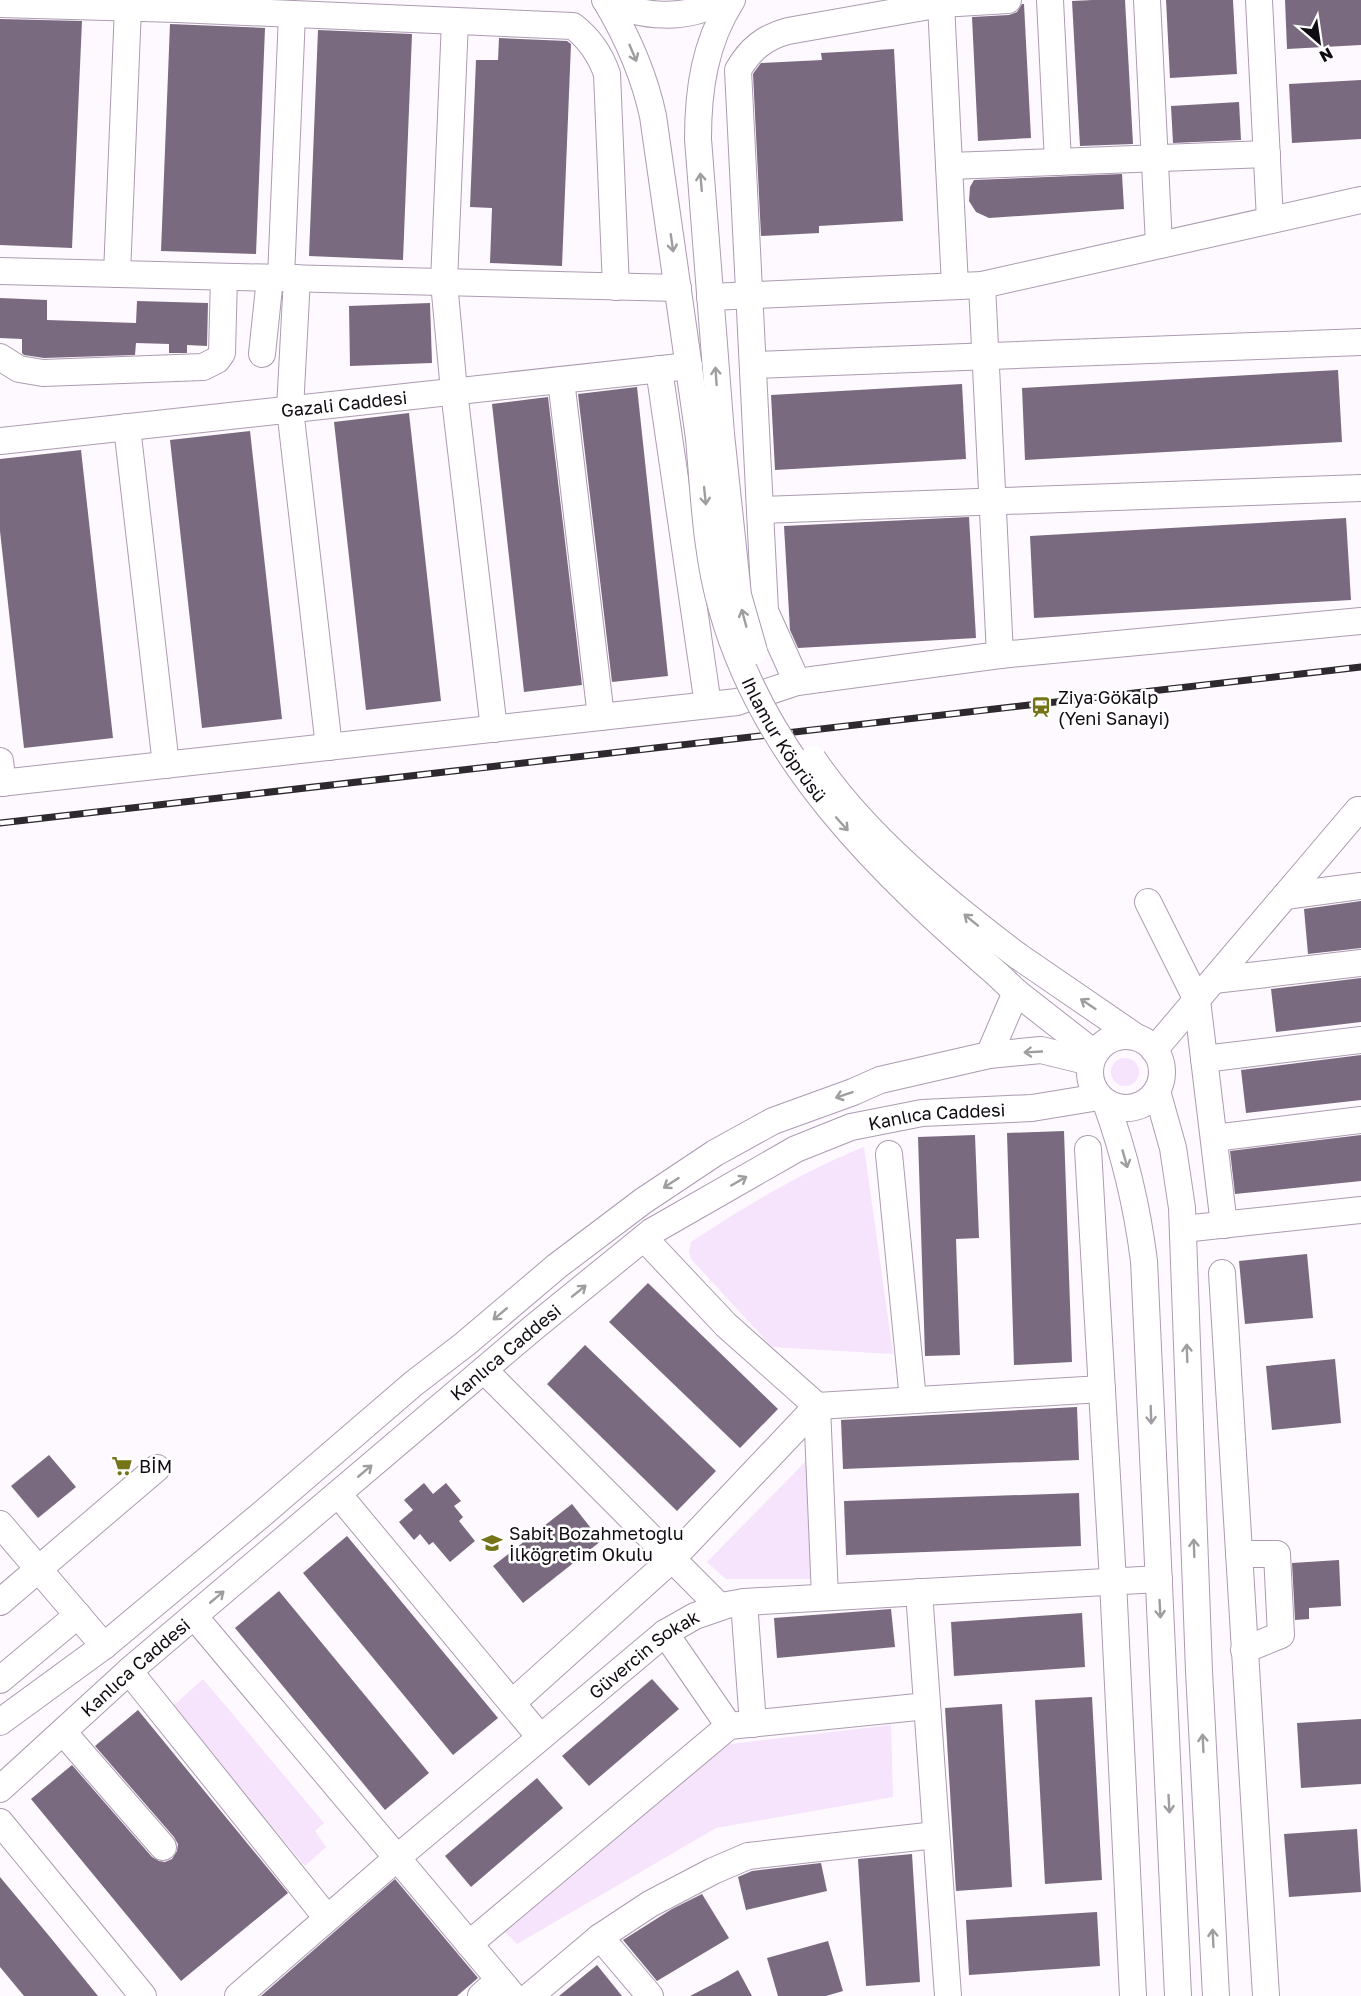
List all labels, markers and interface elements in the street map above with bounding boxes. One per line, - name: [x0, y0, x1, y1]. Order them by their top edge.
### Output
- north arrow: [1289, 12, 1349, 72]
- one-way arrow: [628, 43, 639, 61]
- text: N: [1316, 43, 1336, 67]
- one-way arrow: [695, 172, 706, 192]
- one-way arrow: [666, 233, 677, 252]
- one-way arrow: [711, 367, 722, 387]
- street label: Gazali Caddesi: [280, 386, 408, 421]
- one-way arrow: [700, 486, 711, 506]
- one-way arrow: [738, 609, 749, 628]
- street label: Ihlamur Köprüsü: [737, 673, 831, 806]
- place label: Ziya Gökalp (Yeni Sanayi): [1058, 686, 1170, 729]
- station icon: Ziya Gökalp (Yeni Sanayi): [1029, 695, 1053, 719]
- one-way arrow: [835, 817, 849, 832]
- one-way arrow: [964, 913, 979, 927]
- one-way arrow: [1080, 998, 1097, 1010]
- one-way arrow: [1024, 1046, 1044, 1057]
- one-way arrow: [835, 1090, 854, 1101]
- street label: Kanlıca Caddesi: [866, 1098, 1006, 1134]
- one-way arrow: [1120, 1149, 1131, 1168]
- one-way arrow: [730, 1175, 747, 1187]
- one-way arrow: [663, 1177, 680, 1189]
- one-way arrow: [571, 1284, 586, 1298]
- street label: Kanlıca Caddesi: [445, 1299, 565, 1405]
- one-way arrow: [492, 1308, 508, 1321]
- one-way arrow: [1182, 1344, 1193, 1364]
- one-way arrow: [1145, 1404, 1157, 1424]
- supermarket icon: BİM: [110, 1454, 134, 1478]
- place label: BİM: [139, 1455, 172, 1477]
- one-way arrow: [357, 1464, 373, 1477]
- place label: Sabit Bozahmetoğlu İlköğretim Okulu: [509, 1522, 684, 1565]
- school or university icon: Sabit Bozahmetoğlu İlköğretim Okulu: [480, 1531, 504, 1555]
- one-way arrow: [1189, 1539, 1200, 1559]
- one-way arrow: [209, 1590, 225, 1603]
- one-way arrow: [1155, 1599, 1166, 1619]
- street label: Güvercin Sokak: [584, 1605, 703, 1703]
- street label: Kanlıca Caddesi: [76, 1613, 194, 1721]
- one-way arrow: [1197, 1733, 1208, 1753]
- one-way arrow: [1164, 1794, 1175, 1814]
- one-way arrow: [1207, 1928, 1218, 1948]

